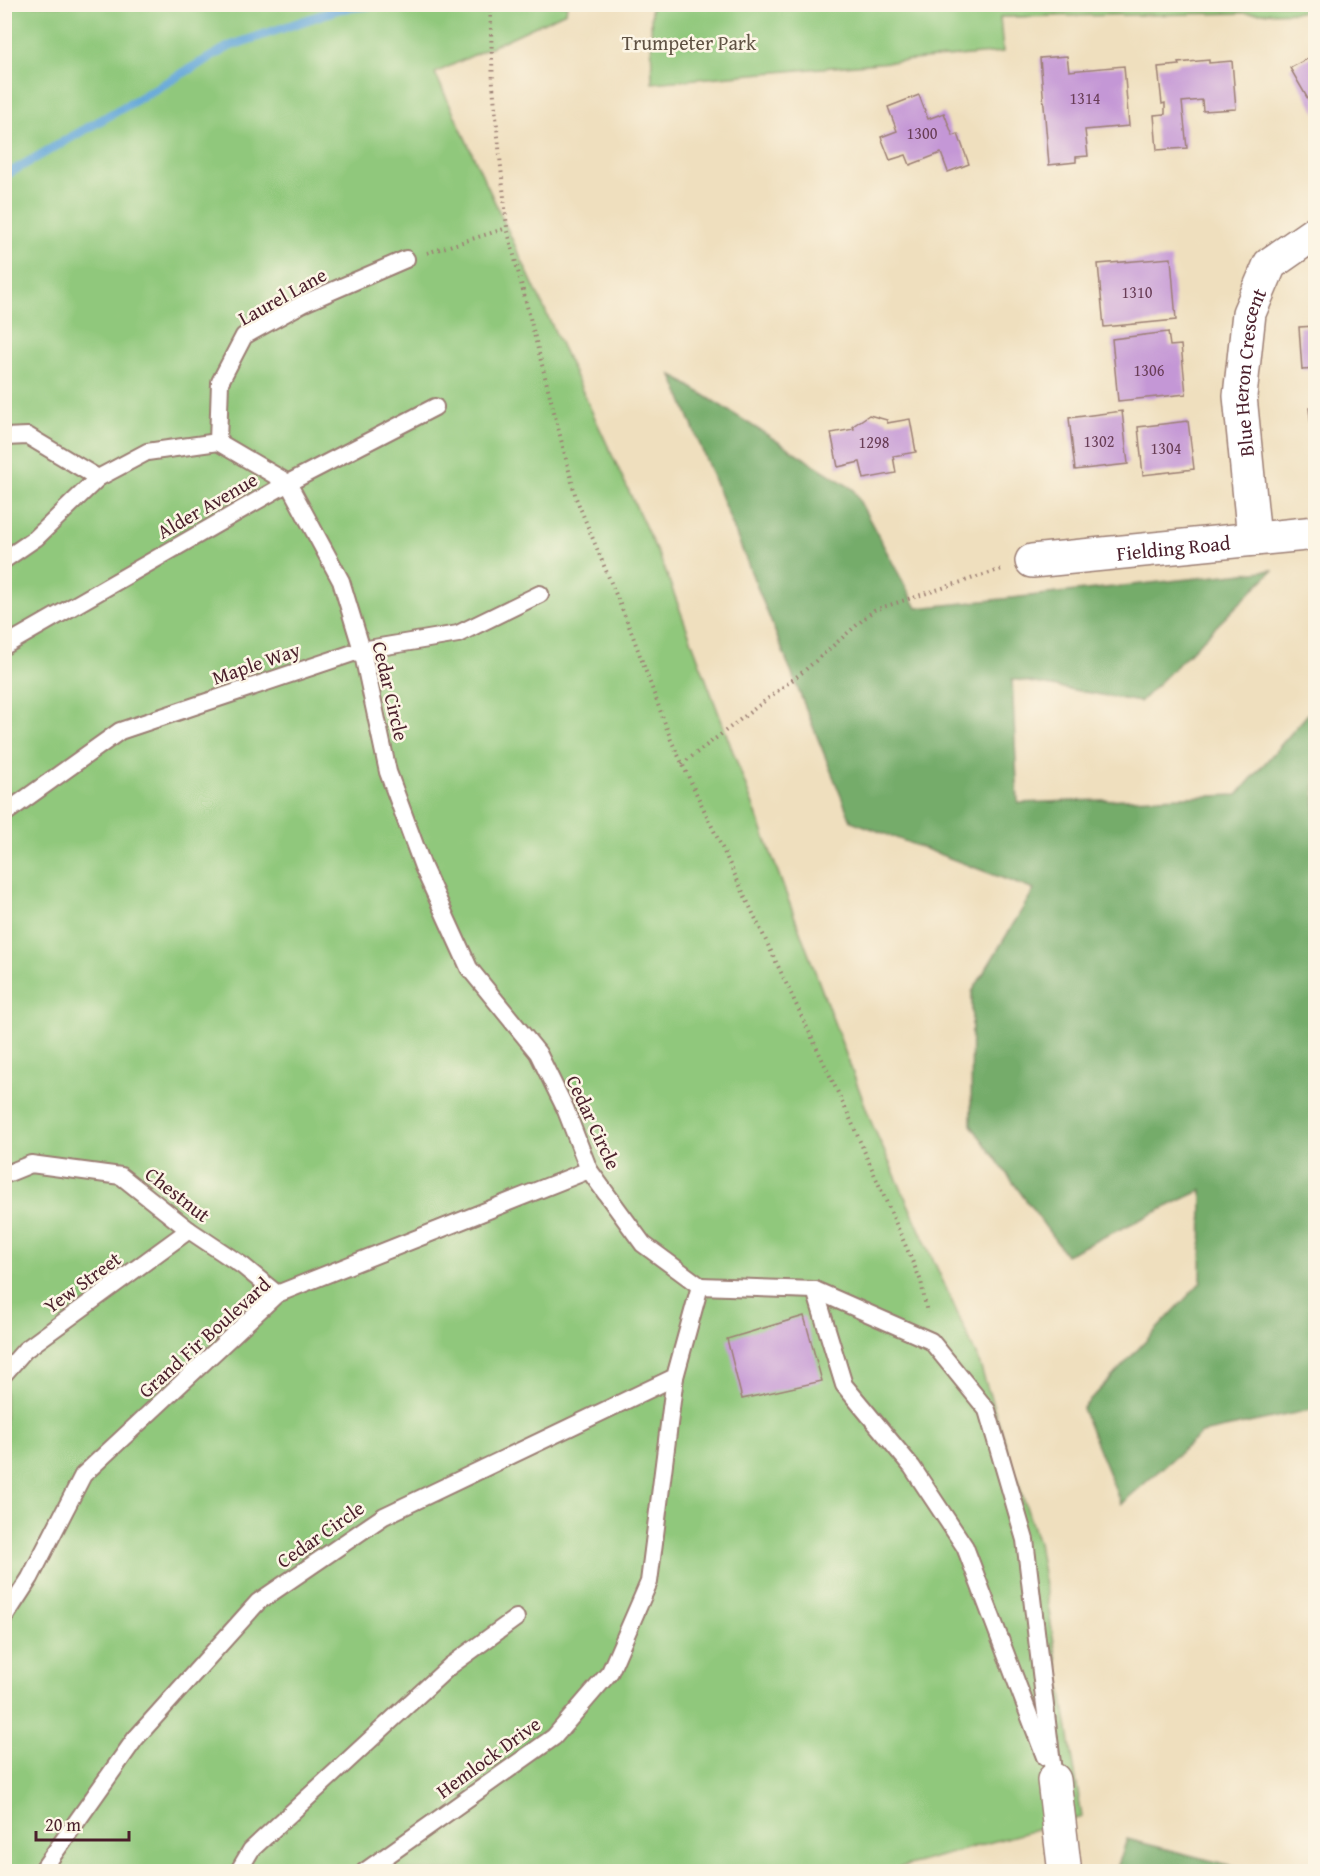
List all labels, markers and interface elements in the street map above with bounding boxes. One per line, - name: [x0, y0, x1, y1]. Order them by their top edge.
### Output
- park label: Trumpeter Park: [622, 28, 757, 57]
- house number: 1314: [1070, 86, 1101, 110]
- house number: 1300: [907, 121, 938, 145]
- street label: Laurel Lane: [232, 260, 332, 332]
- house number: 1310: [1122, 280, 1153, 304]
- street label: Blue Heron Crescent: [1225, 283, 1273, 458]
- house number: 1306: [1134, 358, 1165, 382]
- house number: 1302: [1084, 429, 1114, 453]
- house number: 1298: [859, 430, 890, 454]
- house number: 1304: [1151, 436, 1182, 460]
- street label: Alder Avenue: [151, 464, 263, 546]
- street label: Fielding Road: [1115, 527, 1232, 567]
- street label: Maple Way: [208, 634, 304, 692]
- street label: Cedar Circle: [366, 639, 416, 743]
- street label: Cedar Circle: [560, 1070, 628, 1174]
- street label: Chestnut: [139, 1159, 217, 1229]
- street label: Yew Street: [37, 1244, 127, 1320]
- street label: Grand Fir Boulevard: [132, 1270, 277, 1404]
- street label: Cedar Circle: [270, 1493, 370, 1575]
- street label: Hemlock Drive: [430, 1709, 546, 1805]
- scale bar: [36, 1804, 129, 1842]
- text: 20 m: [45, 1811, 81, 1838]

